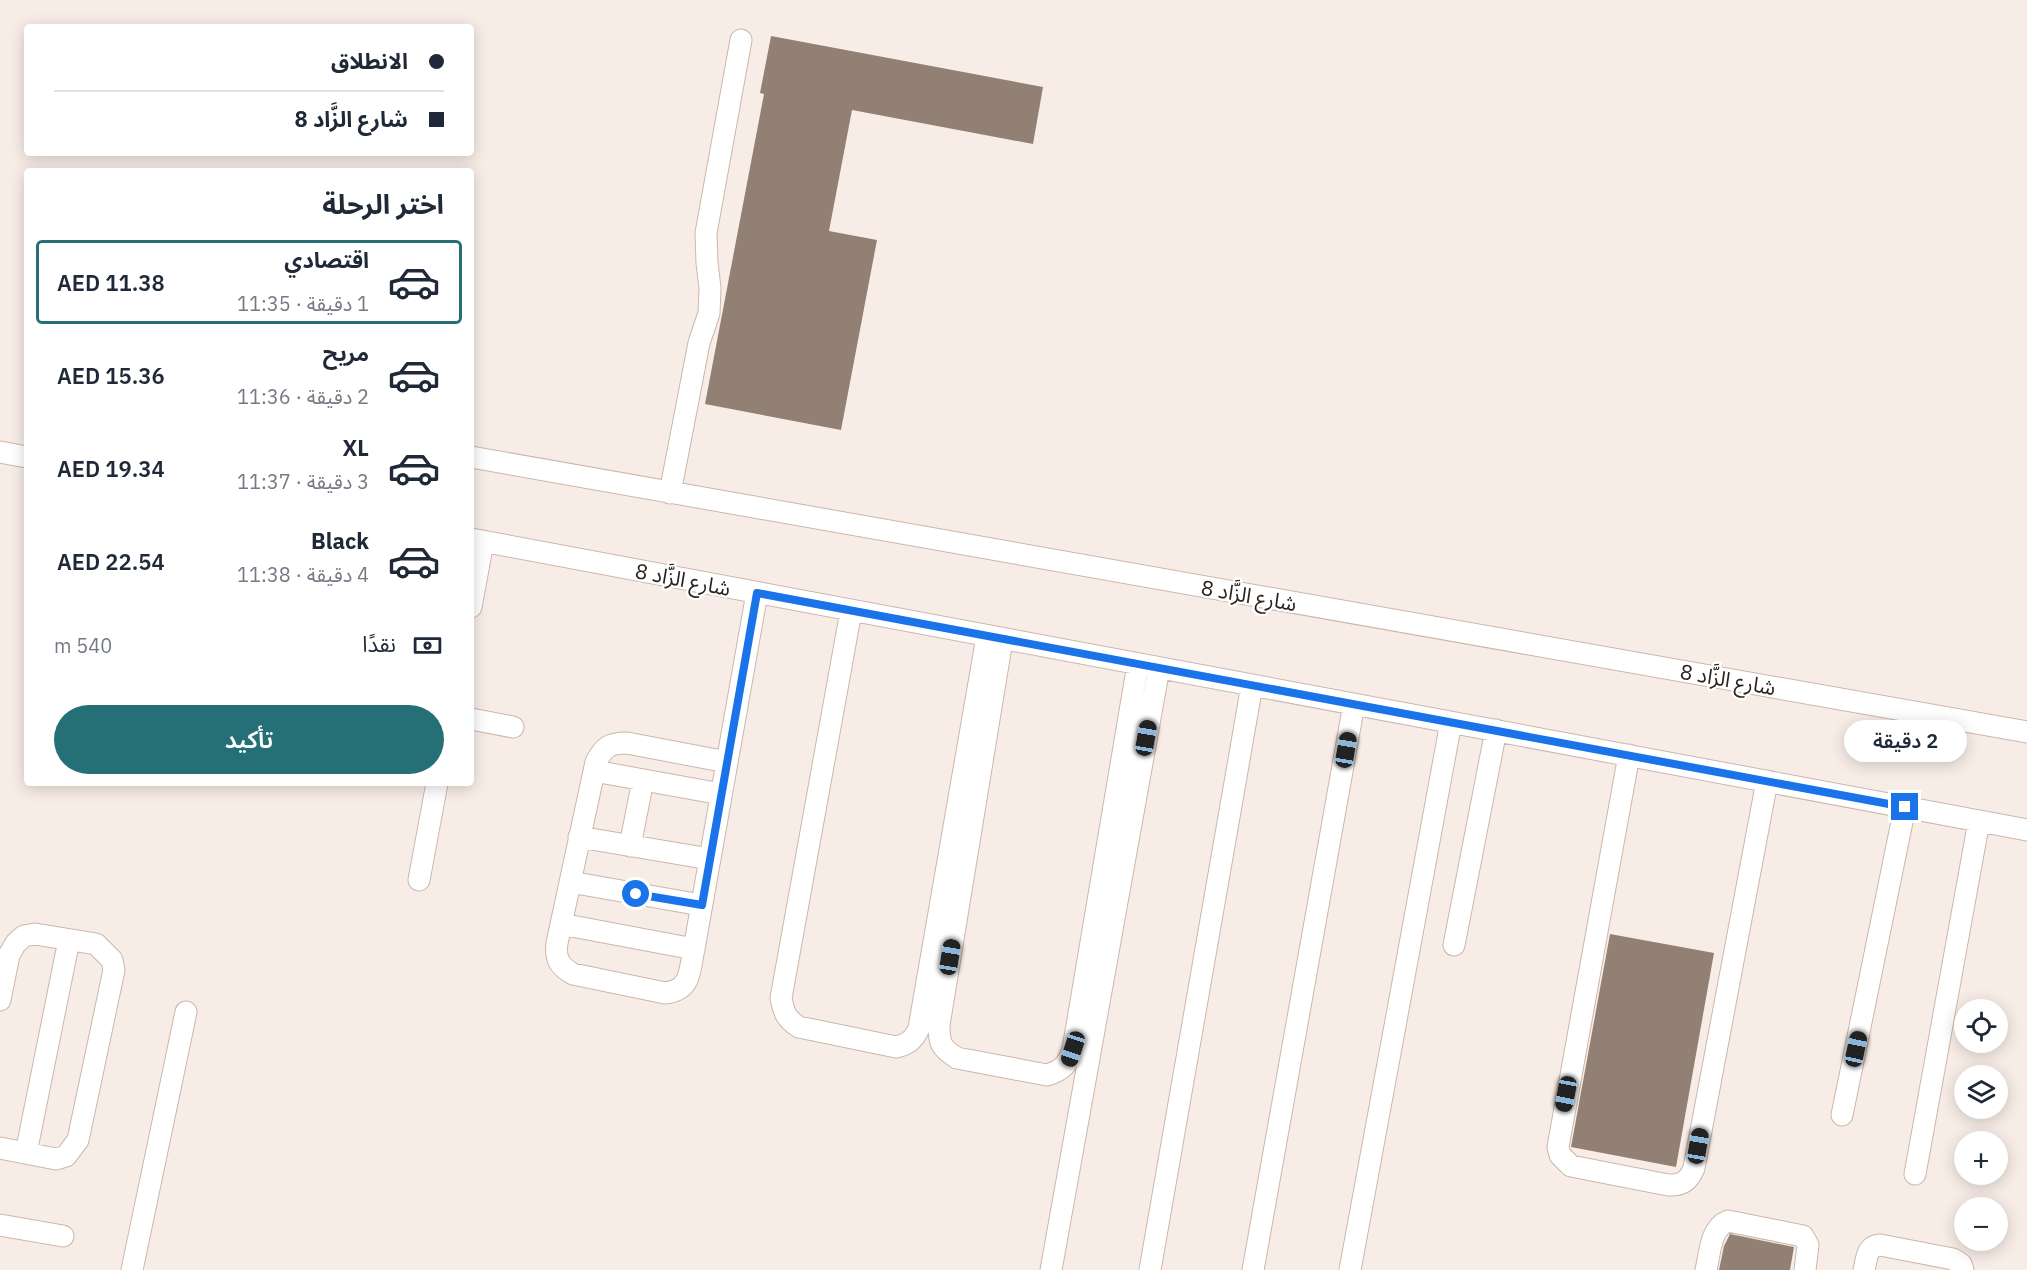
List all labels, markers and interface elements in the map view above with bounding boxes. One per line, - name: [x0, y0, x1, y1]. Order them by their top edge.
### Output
- text: الانطلاق: [331, 46, 408, 75]
- text: شارع الزَّاد 8: [295, 104, 408, 133]
- text: اختر الرحلة: [322, 186, 444, 221]
- text: اقتصادي: [284, 245, 369, 274]
- icon: car: [387, 255, 441, 309]
- text: AED 11.38: [57, 268, 165, 297]
- text: 1 دقيقة · 11:35: [237, 290, 369, 317]
- text: مريح: [323, 338, 369, 367]
- icon: car: [387, 348, 441, 402]
- text: AED 15.36: [57, 361, 165, 390]
- text: 2 دقيقة · 11:36: [237, 383, 369, 410]
- text: XL: [343, 433, 369, 462]
- icon: car: [387, 441, 441, 495]
- text: AED 19.34: [57, 454, 165, 483]
- text: 3 دقيقة · 11:37: [237, 468, 369, 495]
- text: Black: [311, 526, 369, 555]
- icon: car: [387, 534, 441, 588]
- text: AED 22.54: [57, 547, 165, 576]
- street label: شارع الزَّاد 8: [632, 556, 733, 604]
- text: 4 دقيقة · 11:38: [237, 561, 369, 588]
- street label: شارع الزَّاد 8: [1199, 573, 1299, 619]
- text: نقدًا: [362, 629, 396, 658]
- icon: cash: [411, 629, 444, 662]
- text: 540 m: [54, 632, 112, 659]
- street label: شارع الزَّاد 8: [1678, 657, 1778, 703]
- button: تأكيد: [54, 705, 444, 774]
- car: [1134, 719, 1158, 757]
- callout: 2 دقيقة: [1844, 720, 1966, 762]
- text: 2 دقيقة: [1873, 727, 1938, 754]
- car: [1334, 731, 1358, 769]
- route end: [1891, 793, 1918, 820]
- route start: [622, 880, 649, 907]
- car: [938, 938, 962, 976]
- map controls: [1954, 999, 2008, 1251]
- button: locate: [1954, 999, 2008, 1053]
- car: [1059, 1029, 1087, 1069]
- car: [1843, 1030, 1869, 1068]
- button: layers: [1954, 1065, 2008, 1119]
- car: [1554, 1075, 1578, 1113]
- car: [1686, 1127, 1710, 1165]
- button: +: [1954, 1131, 2008, 1185]
- button: −: [1954, 1197, 2008, 1251]

